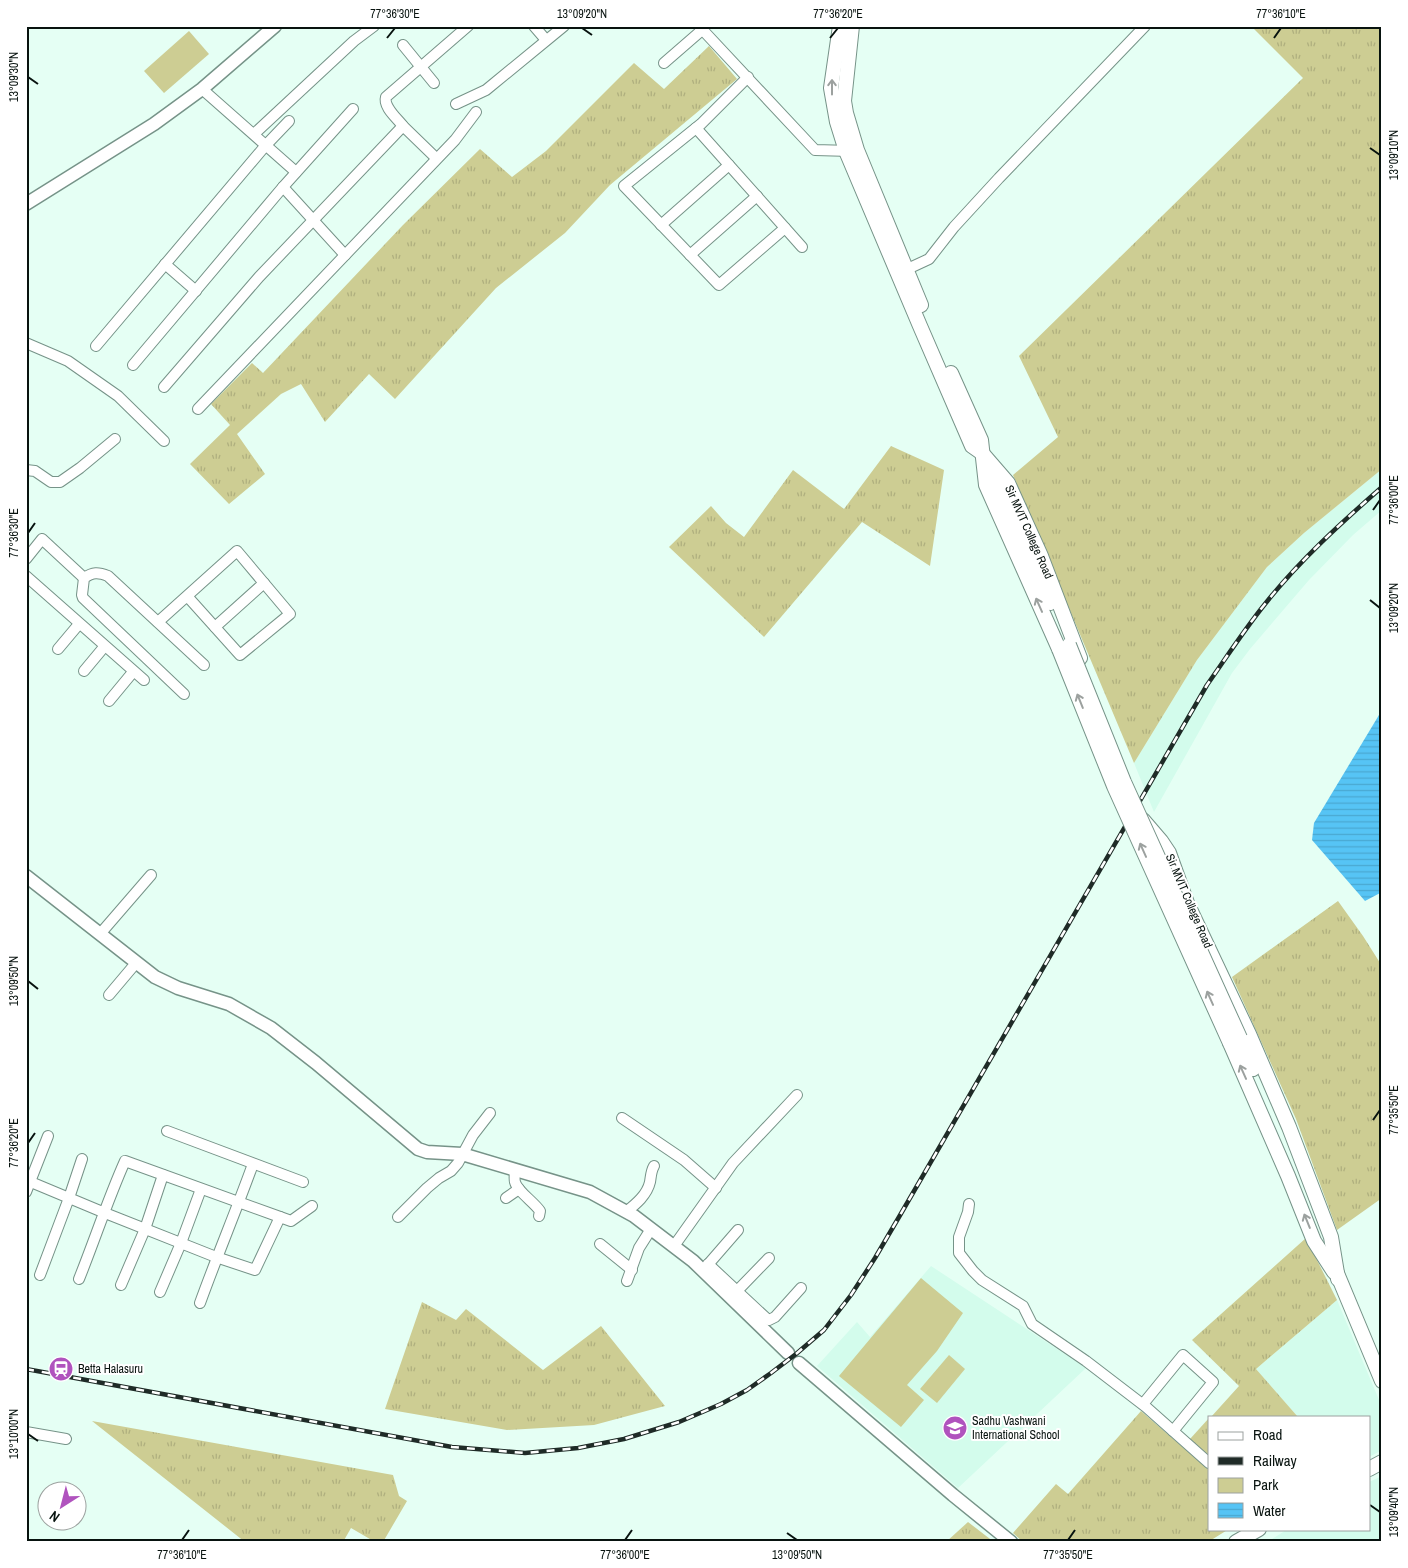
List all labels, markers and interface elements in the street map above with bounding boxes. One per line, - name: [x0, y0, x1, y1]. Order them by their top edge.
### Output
- text: 77°36'30"E: [370, 6, 420, 22]
- text: 13°09'20"N: [557, 6, 607, 22]
- text: 77°36'20"E: [813, 6, 863, 22]
- text: 77°36'10"E: [1256, 6, 1306, 22]
- text: 13°09'30"N: [6, 52, 22, 102]
- one-way arrow: [827, 80, 837, 96]
- text: 13°09'10"N: [1386, 130, 1402, 180]
- text: 77°36'00"E: [1386, 475, 1402, 525]
- street label: Sir MVIT College Road: [1001, 483, 1057, 581]
- text: 77°36'30"E: [6, 508, 22, 558]
- text: 13°09'20"N: [1386, 583, 1402, 633]
- one-way arrow: [1034, 598, 1044, 613]
- one-way arrow: [1074, 694, 1084, 709]
- one-way arrow: [1138, 843, 1147, 858]
- street label: Sir MVIT College Road: [1162, 851, 1216, 951]
- text: 13°09'50"N: [6, 956, 22, 1006]
- one-way arrow: [1205, 991, 1214, 1006]
- one-way arrow: [1237, 1065, 1247, 1080]
- text: 77°35'50"E: [1386, 1085, 1402, 1135]
- text: 77°36'20"E: [6, 1118, 22, 1168]
- one-way arrow: [1301, 1214, 1311, 1229]
- station icon: Betta Halasuru: [48, 1356, 74, 1382]
- place label: Betta Halasuru: [78, 1361, 143, 1377]
- text: 13°10'00"N: [6, 1409, 22, 1459]
- place label: Sadhu Vashwani International School: [972, 1413, 1060, 1443]
- school or university icon: Sadhu Vashwani International School: [942, 1415, 968, 1441]
- legend: [1208, 1416, 1370, 1530]
- text: Road: [1253, 1424, 1282, 1445]
- text: Railway: [1253, 1450, 1298, 1471]
- text: Park: [1253, 1474, 1279, 1495]
- north arrow: [38, 1480, 88, 1530]
- text: 13°09'40"N: [1386, 1487, 1402, 1537]
- text: Water: [1253, 1500, 1285, 1521]
- text: N: [46, 1507, 63, 1526]
- text: 77°36'10"E: [157, 1547, 207, 1563]
- text: 77°36'00"E: [600, 1547, 650, 1563]
- text: 13°09'50"N: [772, 1547, 822, 1563]
- text: 77°35'50"E: [1043, 1547, 1093, 1563]

